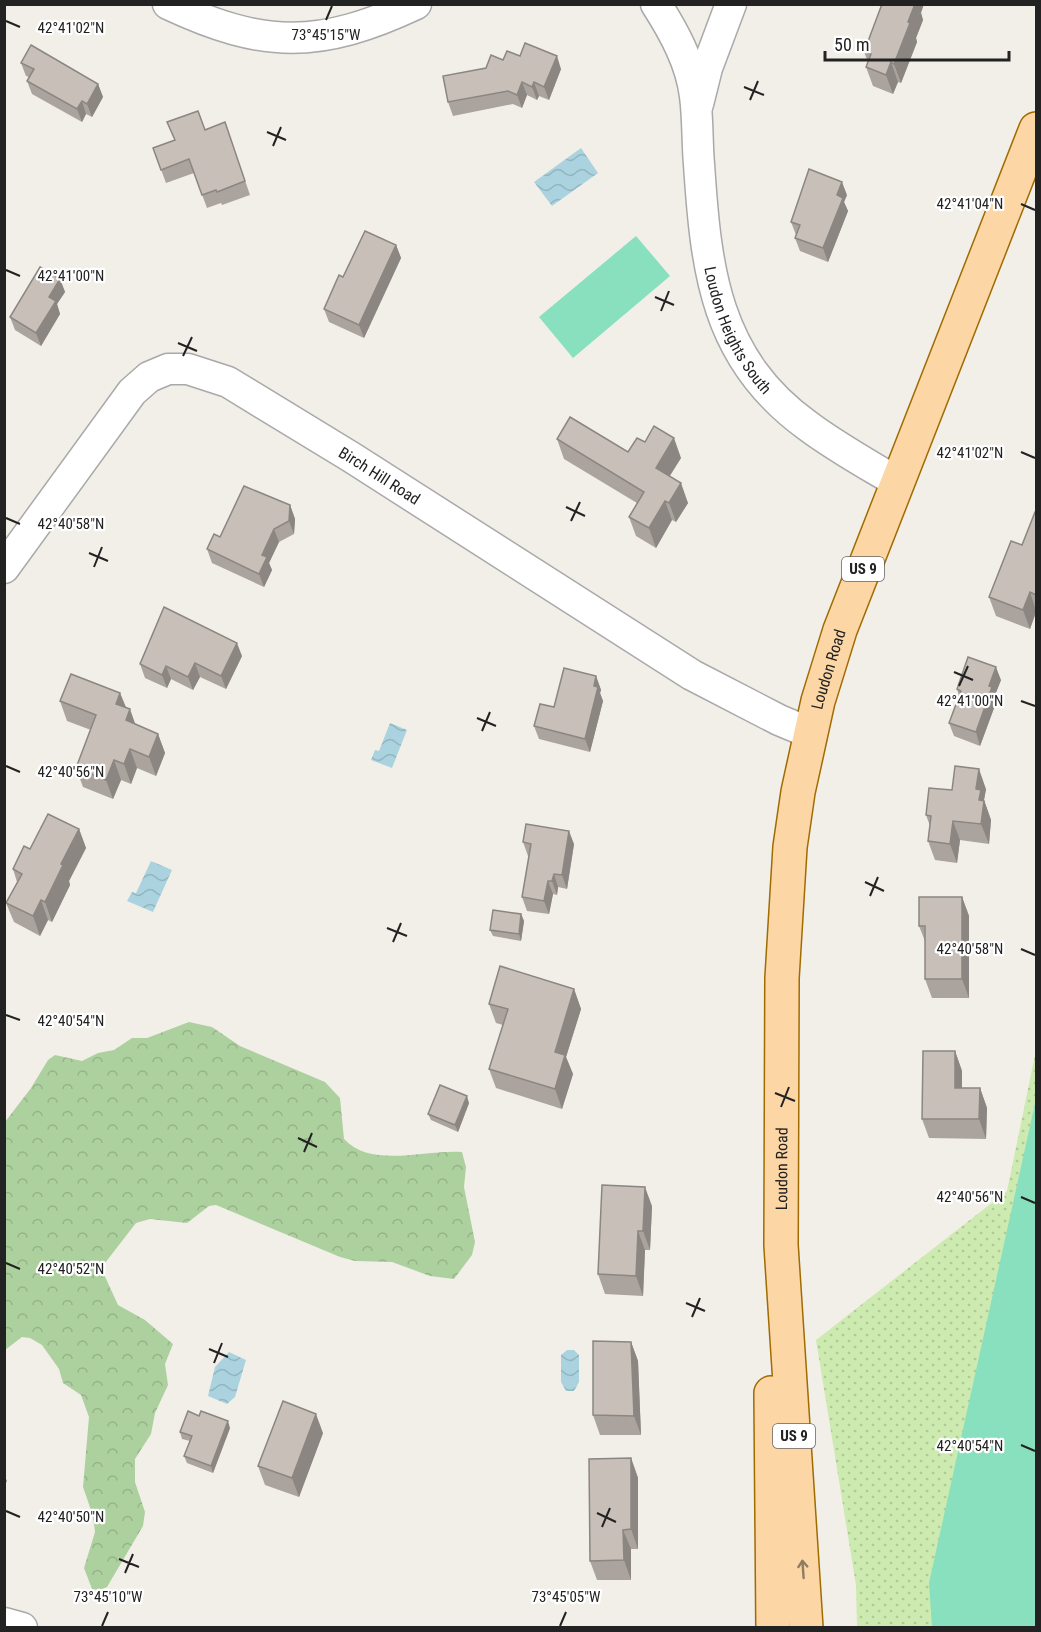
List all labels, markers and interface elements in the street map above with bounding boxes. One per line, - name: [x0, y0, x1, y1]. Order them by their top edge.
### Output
- text: 42°41'02"N: [38, 19, 104, 37]
- scale bar: [825, 24, 1010, 62]
- text: 73°45'15"W: [292, 26, 361, 44]
- text: 50 m: [834, 34, 869, 55]
- text: 42°41'04"N: [937, 195, 1003, 213]
- street label: Loudon Heights South: [701, 265, 776, 398]
- text: 42°41'00"N: [38, 267, 104, 285]
- street label: Birch Hill Road: [335, 442, 424, 508]
- text: 42°41'02"N: [937, 444, 1003, 462]
- text: 42°40'58"N: [38, 515, 104, 533]
- road number: US 9: [842, 557, 884, 581]
- street label: Loudon Road: [807, 627, 849, 711]
- text: 42°41'00"N: [937, 692, 1003, 710]
- text: 42°40'56"N: [38, 763, 104, 781]
- text: 42°40'58"N: [937, 940, 1003, 958]
- text: 42°40'54"N: [38, 1012, 104, 1030]
- street label: Loudon Road: [772, 1127, 791, 1210]
- text: 42°40'56"N: [937, 1188, 1003, 1206]
- text: 42°40'52"N: [38, 1260, 104, 1278]
- road number: US 9: [773, 1424, 815, 1448]
- text: 42°40'54"N: [937, 1437, 1003, 1455]
- text: 42°40'50"N: [38, 1508, 104, 1526]
- one-way arrow: [797, 1560, 808, 1580]
- text: 73°45'10"W: [74, 1588, 143, 1606]
- text: 73°45'05"W: [532, 1588, 601, 1606]

